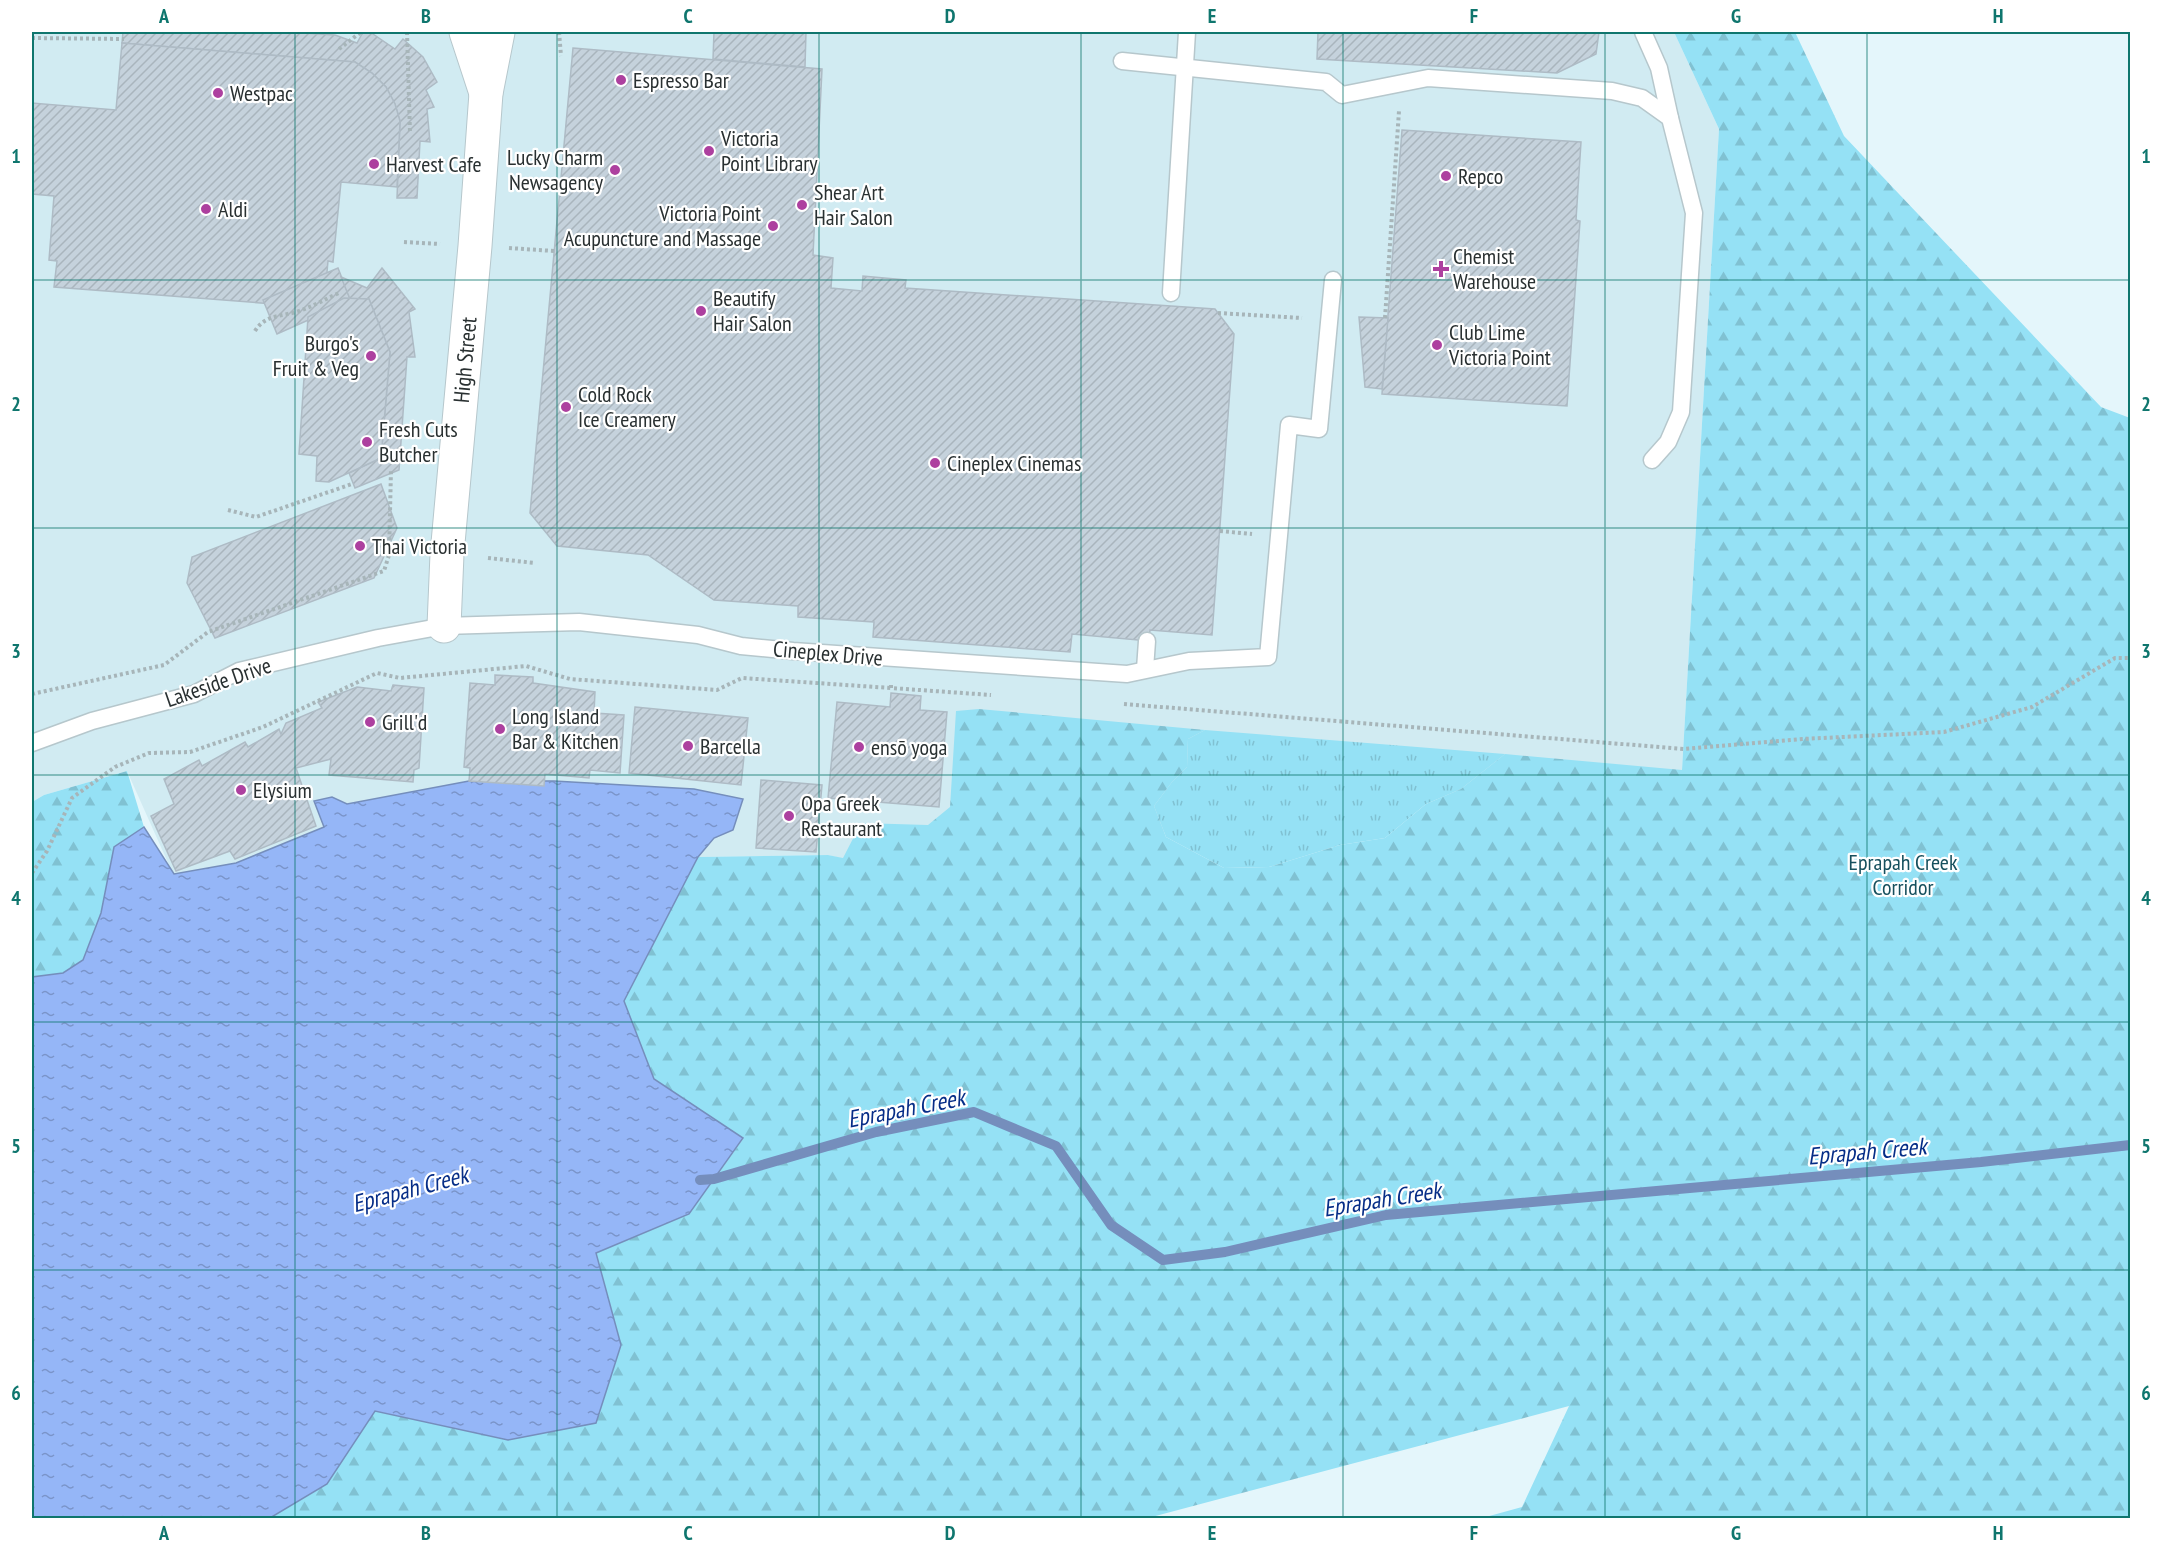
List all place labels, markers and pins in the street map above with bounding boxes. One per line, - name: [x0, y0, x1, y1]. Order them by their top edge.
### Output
- place label: Espresso Bar: [633, 66, 729, 94]
- marker: Espresso Bar: [614, 73, 628, 87]
- place label: Westpac: [230, 79, 293, 107]
- marker: Westpac: [211, 86, 225, 100]
- place label: Victoria Point Library: [720, 124, 818, 177]
- place label: Lucky Charm Newsagency: [507, 143, 604, 196]
- marker: Victoria Point Library: [702, 144, 716, 158]
- place label: Harvest Cafe: [386, 150, 482, 178]
- marker: Harvest Cafe: [367, 157, 381, 171]
- place label: Repco: [1458, 162, 1503, 190]
- marker: Lucky Charm Newsagency: [608, 163, 622, 177]
- marker: Repco: [1439, 169, 1453, 183]
- place label: Shear Art Hair Salon: [814, 178, 893, 231]
- place label: Aldi: [218, 195, 248, 223]
- marker: Shear Art Hair Salon: [795, 198, 809, 212]
- place label: Victoria Point Acupuncture and Massage: [564, 199, 761, 252]
- marker: Aldi: [199, 202, 213, 216]
- marker: Victoria Point Acupuncture and Massage: [766, 219, 780, 233]
- place label: Chemist Warehouse: [1453, 242, 1536, 295]
- marker: Chemist Warehouse: [1434, 262, 1448, 276]
- place label: Beautify Hair Salon: [713, 284, 792, 337]
- marker: Beautify Hair Salon: [694, 304, 708, 318]
- place label: Club Lime Victoria Point: [1448, 318, 1551, 371]
- place label: Burgo's Fruit & Veg: [273, 329, 359, 382]
- marker: Club Lime Victoria Point: [1430, 338, 1444, 352]
- marker: Burgo's Fruit & Veg: [364, 349, 378, 363]
- place label: Cold Rock Ice Creamery: [578, 380, 676, 433]
- marker: Cold Rock Ice Creamery: [559, 400, 573, 414]
- place label: Fresh Cuts Butcher: [379, 415, 458, 468]
- marker: Fresh Cuts Butcher: [360, 435, 374, 449]
- place label: Cineplex Cinemas: [947, 449, 1081, 477]
- marker: Cineplex Cinemas: [928, 456, 942, 470]
- place label: Thai Victoria: [372, 532, 467, 560]
- marker: Thai Victoria: [353, 539, 367, 553]
- place label: Long Island Bar & Kitchen: [512, 702, 619, 755]
- place label: Grill'd: [382, 708, 427, 736]
- marker: Grill'd: [363, 715, 377, 729]
- marker: Long Island Bar & Kitchen: [493, 722, 507, 736]
- place label: Barcella: [700, 732, 761, 760]
- place label: ensō yoga: [871, 733, 947, 761]
- marker: Barcella: [681, 739, 695, 753]
- marker: ensō yoga: [852, 740, 866, 754]
- place label: Elysium: [253, 776, 312, 804]
- marker: Elysium: [234, 783, 248, 797]
- place label: Opa Greek Restaurant: [801, 789, 882, 842]
- marker: Opa Greek Restaurant: [782, 809, 796, 823]

